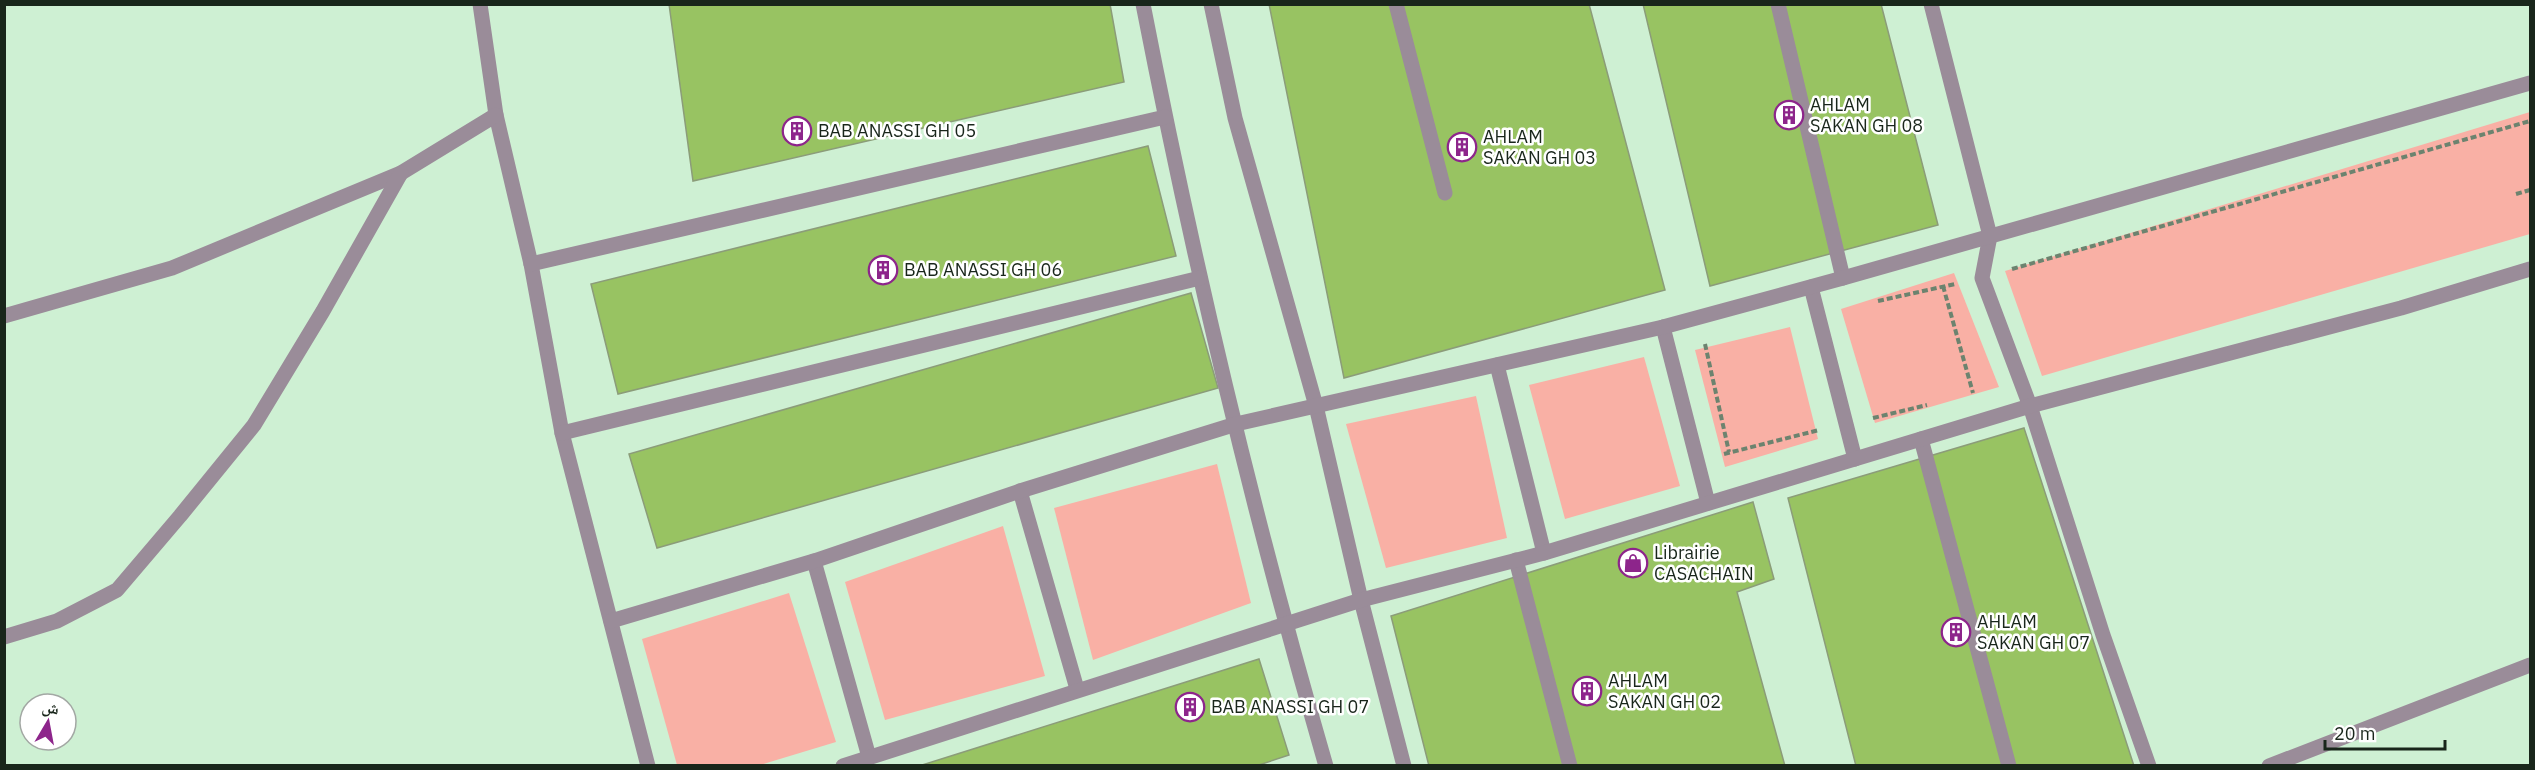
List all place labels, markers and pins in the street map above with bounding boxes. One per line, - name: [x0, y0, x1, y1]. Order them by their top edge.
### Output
- place label: AHLAM SAKAN GH 08: [1810, 93, 1923, 137]
- building icon: AHLAM SAKAN GH 08: [1773, 99, 1805, 131]
- building icon: BAB ANASSI GH 05: [781, 115, 813, 147]
- place label: BAB ANASSI GH 05: [818, 119, 976, 142]
- place label: AHLAM SAKAN GH 03: [1483, 125, 1596, 169]
- building icon: AHLAM SAKAN GH 03: [1446, 131, 1478, 163]
- building icon: BAB ANASSI GH 06: [867, 254, 899, 286]
- place label: BAB ANASSI GH 06: [904, 258, 1062, 281]
- place label: Librairie CASACHAIN: [1654, 541, 1754, 585]
- shop icon: Librairie CASACHAIN: [1617, 547, 1649, 579]
- place label: AHLAM SAKAN GH 07: [1977, 610, 2090, 654]
- building icon: AHLAM SAKAN GH 07: [1940, 616, 1972, 648]
- place label: AHLAM SAKAN GH 02: [1608, 669, 1721, 713]
- building icon: AHLAM SAKAN GH 02: [1571, 675, 1603, 707]
- building icon: BAB ANASSI GH 07: [1174, 691, 1206, 723]
- place label: BAB ANASSI GH 07: [1211, 695, 1369, 718]

